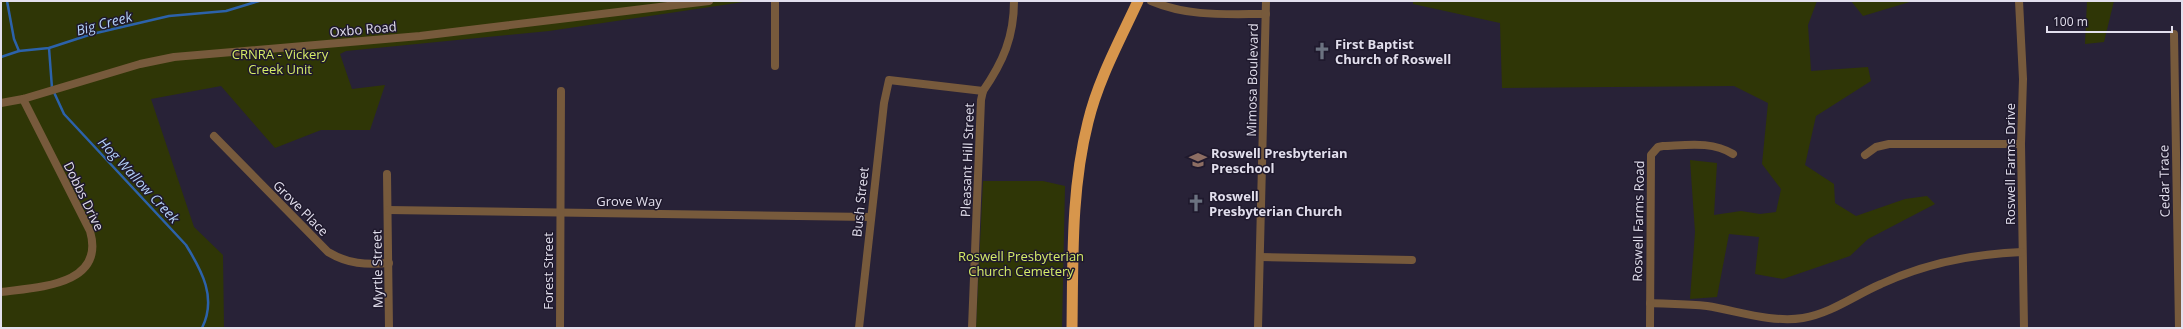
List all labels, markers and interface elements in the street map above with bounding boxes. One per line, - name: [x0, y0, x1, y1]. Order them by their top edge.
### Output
- water label: Big Creek: [74, 6, 135, 40]
- scale bar: [2047, 8, 2172, 34]
- text: 100 m: [2053, 13, 2088, 30]
- street label: Oxbo Road: [329, 17, 397, 41]
- street label: Mimosa Boulevard: [1242, 23, 1262, 137]
- place label: First Baptist Church of Roswell: [1335, 35, 1451, 68]
- church icon: First Baptist Church of Roswell: [1312, 41, 1332, 61]
- park label: CRNRA - Vickery Creek Unit: [232, 45, 329, 78]
- street label: Pleasant Hill Street: [956, 102, 978, 217]
- street label: Roswell Farms Drive: [2001, 103, 2019, 225]
- water label: Hog Wallow Creek: [94, 133, 185, 228]
- place label: Roswell Presbyterian Preschool: [1211, 144, 1348, 177]
- street label: Cedar Trace: [2154, 145, 2174, 217]
- school or university icon: Roswell Presbyterian Preschool: [1188, 150, 1208, 170]
- street label: Dobbs Drive: [60, 159, 108, 233]
- street label: Roswell Farms Road: [1628, 160, 1648, 282]
- street label: Bush Street: [847, 166, 873, 238]
- street label: Grove Place: [269, 176, 333, 240]
- place label: Roswell Presbyterian Church: [1209, 187, 1342, 220]
- street label: Grove Way: [596, 192, 662, 210]
- church icon: Roswell Presbyterian Church: [1186, 193, 1206, 213]
- street label: Myrtle Street: [367, 229, 387, 308]
- street label: Forest Street: [539, 232, 557, 310]
- park label: Roswell Presbyterian Church Cemetery: [958, 247, 1084, 280]

